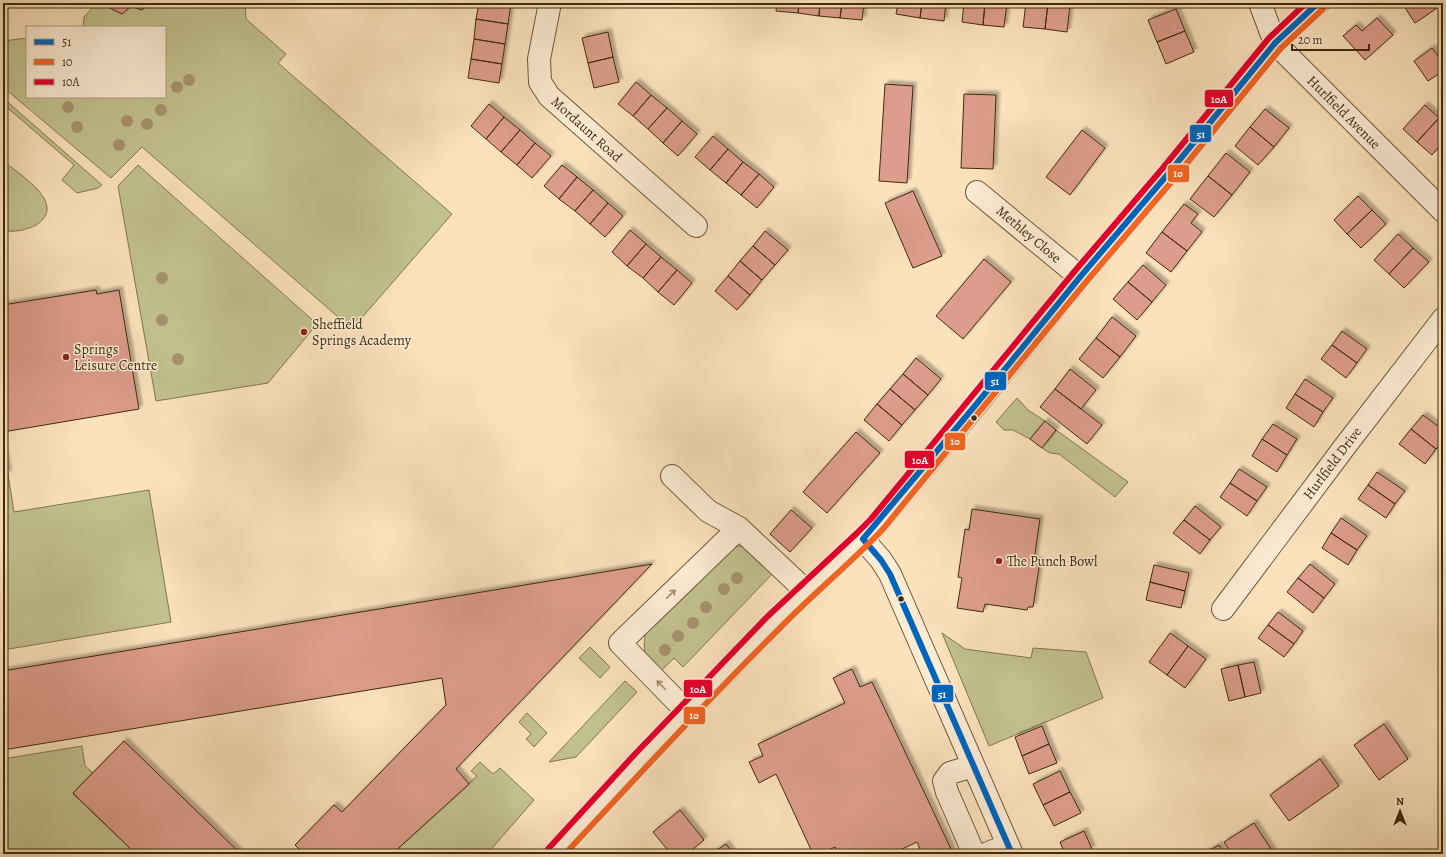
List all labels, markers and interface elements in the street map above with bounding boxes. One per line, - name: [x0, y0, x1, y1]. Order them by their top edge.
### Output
- legend: [26, 26, 166, 98]
- scale bar: [1292, 26, 1369, 52]
- text: 20 m: [1298, 32, 1322, 48]
- text: 51: [62, 34, 71, 50]
- text: 10: [62, 54, 73, 70]
- street label: Hurlfield Avenue: [1303, 71, 1385, 153]
- text: 10A: [62, 74, 81, 90]
- line badge: 10A: [1204, 89, 1234, 108]
- street label: Mordaunt Road: [547, 92, 627, 167]
- text: 10A: [1211, 92, 1227, 107]
- line badge: 51: [1189, 124, 1212, 143]
- text: 51: [1197, 127, 1205, 142]
- line badge: 10: [1167, 164, 1190, 183]
- text: 10: [1173, 166, 1183, 181]
- street label: Methley Close: [992, 201, 1065, 267]
- place label: Sheffield Springs Academy: [312, 315, 412, 350]
- marker: Sheffield Springs Academy: [299, 327, 309, 337]
- place label: Springs Leisure Centre: [74, 340, 157, 375]
- marker: Springs Leisure Centre: [61, 352, 71, 362]
- line badge: 51: [984, 371, 1007, 391]
- text: 51: [991, 374, 999, 389]
- unlabelled marker: [969, 413, 979, 423]
- street label: Hurlfield Drive: [1299, 423, 1366, 504]
- line badge: 10: [944, 432, 966, 451]
- text: 10: [950, 434, 960, 449]
- line badge: 10A: [904, 450, 935, 469]
- text: 10A: [912, 453, 928, 468]
- place label: The Punch Bowl: [1007, 552, 1098, 571]
- marker: The Punch Bowl: [994, 556, 1004, 566]
- one-way arrow: [666, 589, 676, 599]
- unlabelled marker: [896, 594, 906, 604]
- line badge: 10A: [683, 679, 713, 698]
- one-way arrow: [656, 680, 666, 690]
- text: 10A: [690, 682, 706, 697]
- line badge: 51: [931, 684, 954, 703]
- text: 51: [938, 687, 946, 702]
- line badge: 10: [683, 706, 706, 725]
- text: 10: [689, 708, 699, 723]
- north arrow: [1380, 791, 1420, 831]
- text: N: [1396, 794, 1404, 809]

